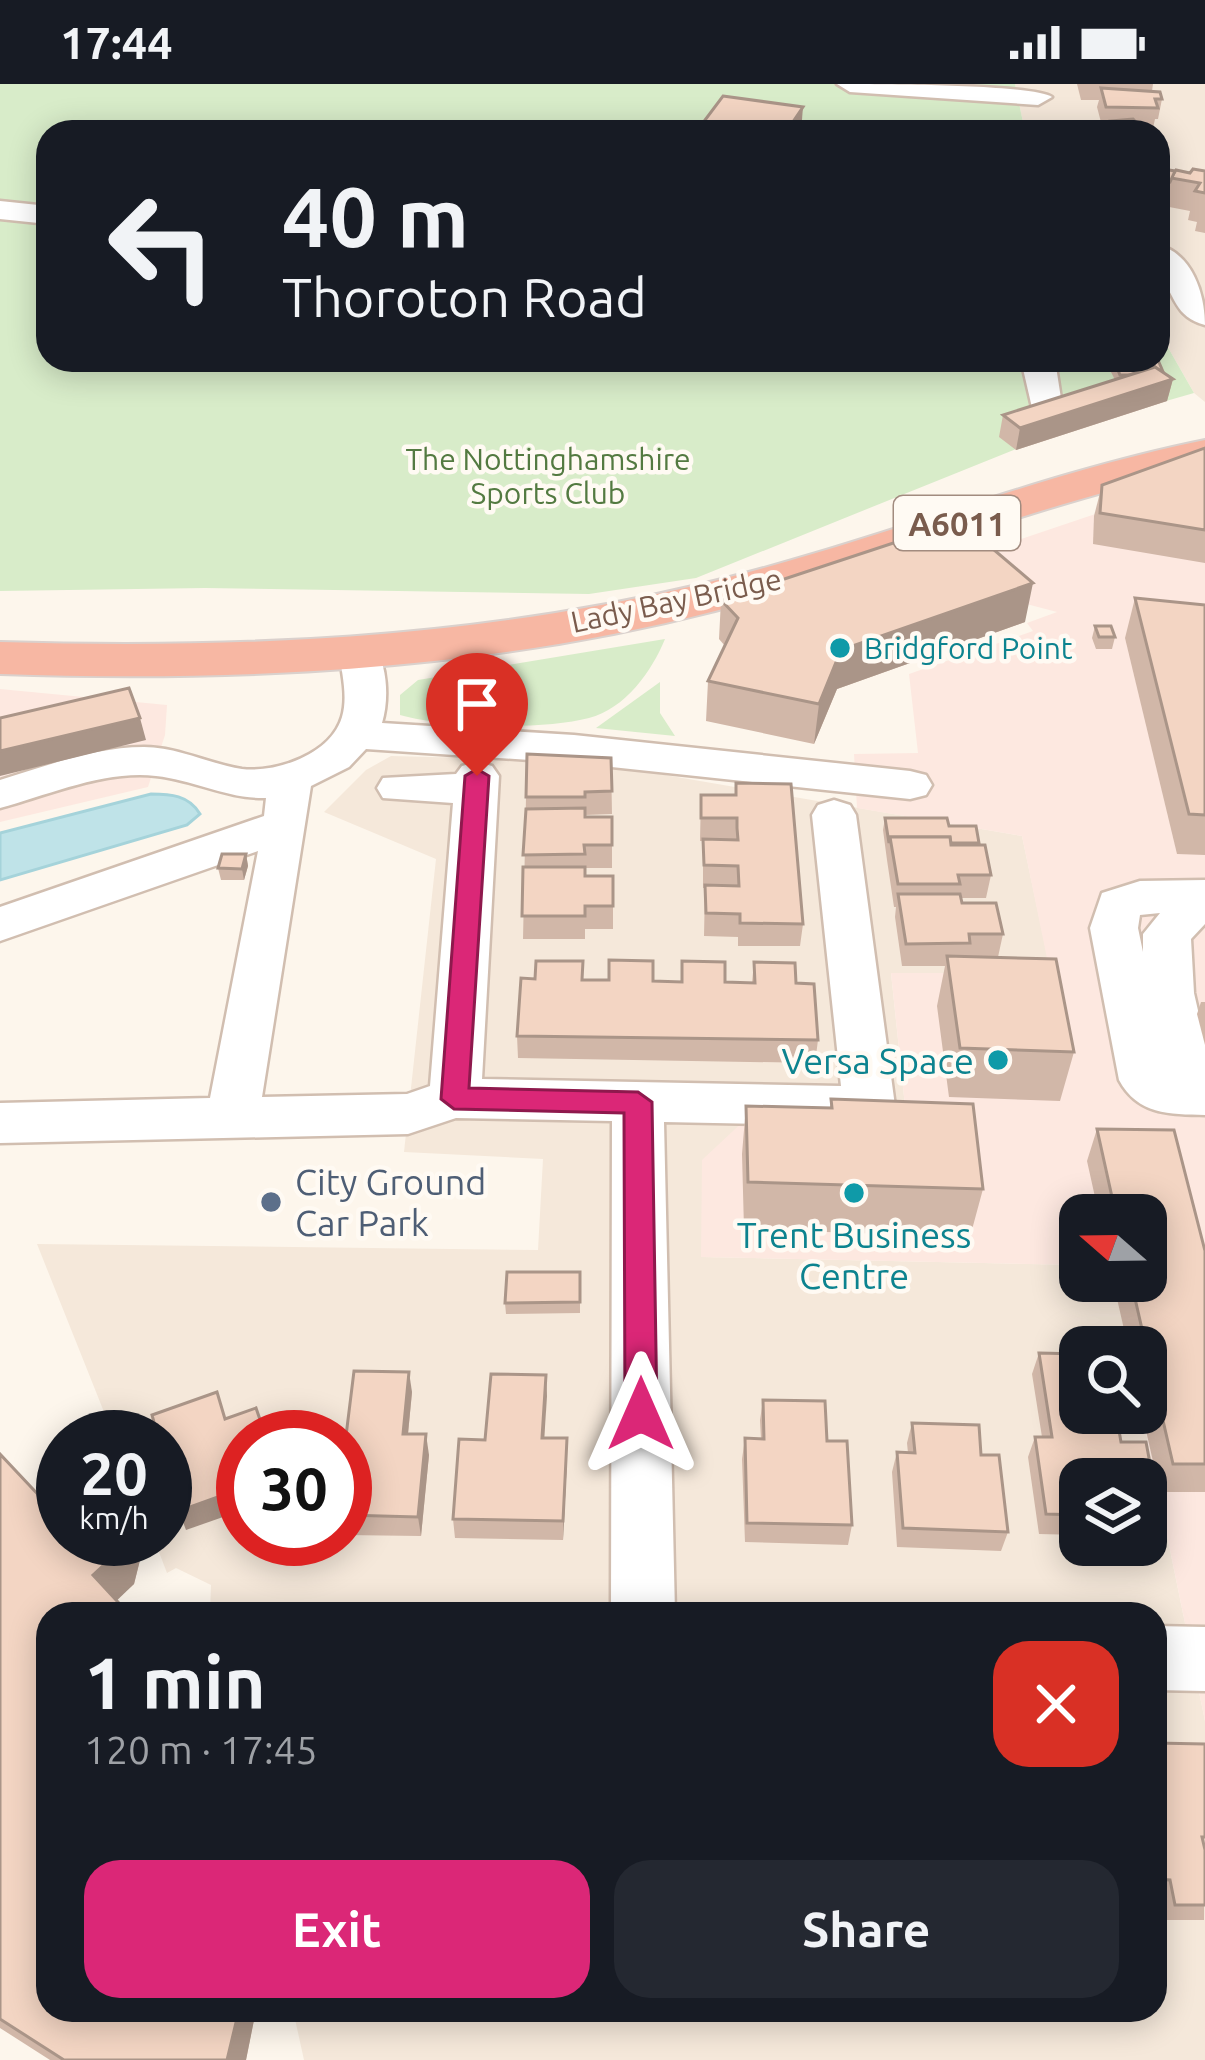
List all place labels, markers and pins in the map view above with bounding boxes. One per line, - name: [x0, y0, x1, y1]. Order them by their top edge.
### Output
- place label: Bridgford Point: [864, 631, 1073, 665]
- marker: Bridgford Point: [827, 635, 853, 661]
- pin: [426, 653, 528, 776]
- place label: Versa Space: [782, 1040, 974, 1081]
- marker: Versa Space: [985, 1047, 1011, 1073]
- place label: City Ground Car Park: [295, 1161, 486, 1243]
- marker: Trent Business Centre: [841, 1180, 867, 1206]
- marker: City Ground Car Park: [258, 1189, 284, 1215]
- place label: Trent Business Centre: [737, 1214, 971, 1296]

